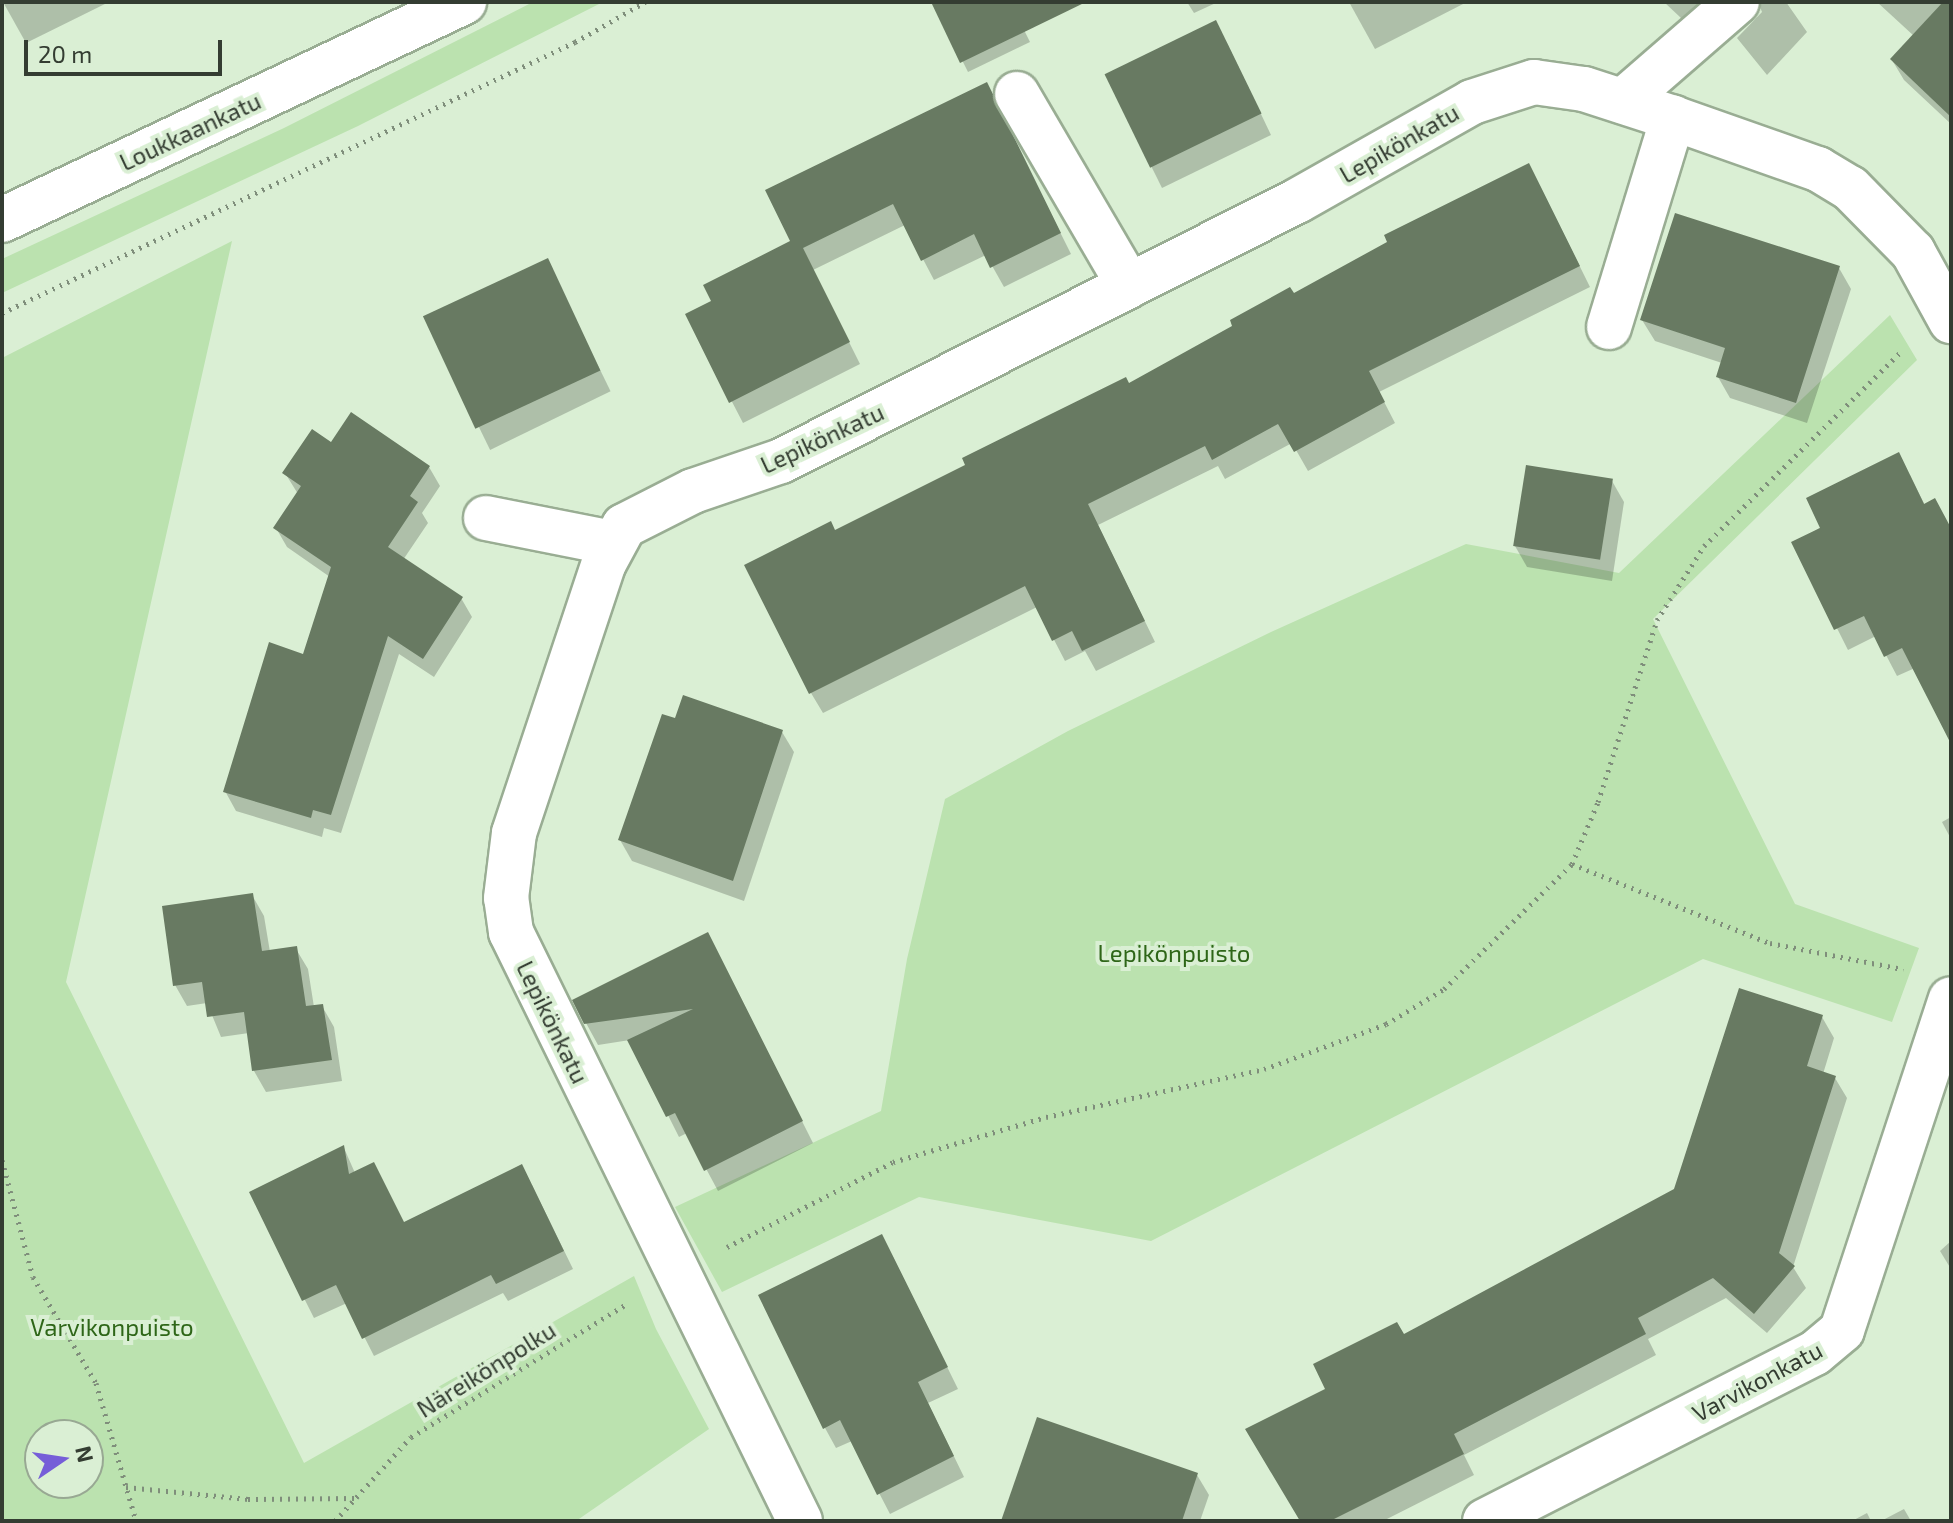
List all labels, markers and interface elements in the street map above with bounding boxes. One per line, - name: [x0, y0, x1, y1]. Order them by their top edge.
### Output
- scale bar: [28, 24, 226, 74]
- text: 20 m: [38, 39, 92, 68]
- street label: Loukkaankatu: [115, 86, 265, 176]
- street label: Lepikönkatu: [1334, 97, 1464, 189]
- street label: Lepikönkatu: [756, 397, 888, 479]
- park label: Lepikönpuisto: [1098, 939, 1250, 967]
- street label: Lepikönkatu: [511, 956, 595, 1088]
- park label: Varvikonpuisto: [30, 1313, 194, 1341]
- street label: Näreikönpolku: [411, 1315, 561, 1423]
- street label: Varvikonkatu: [1687, 1335, 1827, 1427]
- north arrow: [24, 1419, 104, 1499]
- text: N: [71, 1443, 100, 1465]

